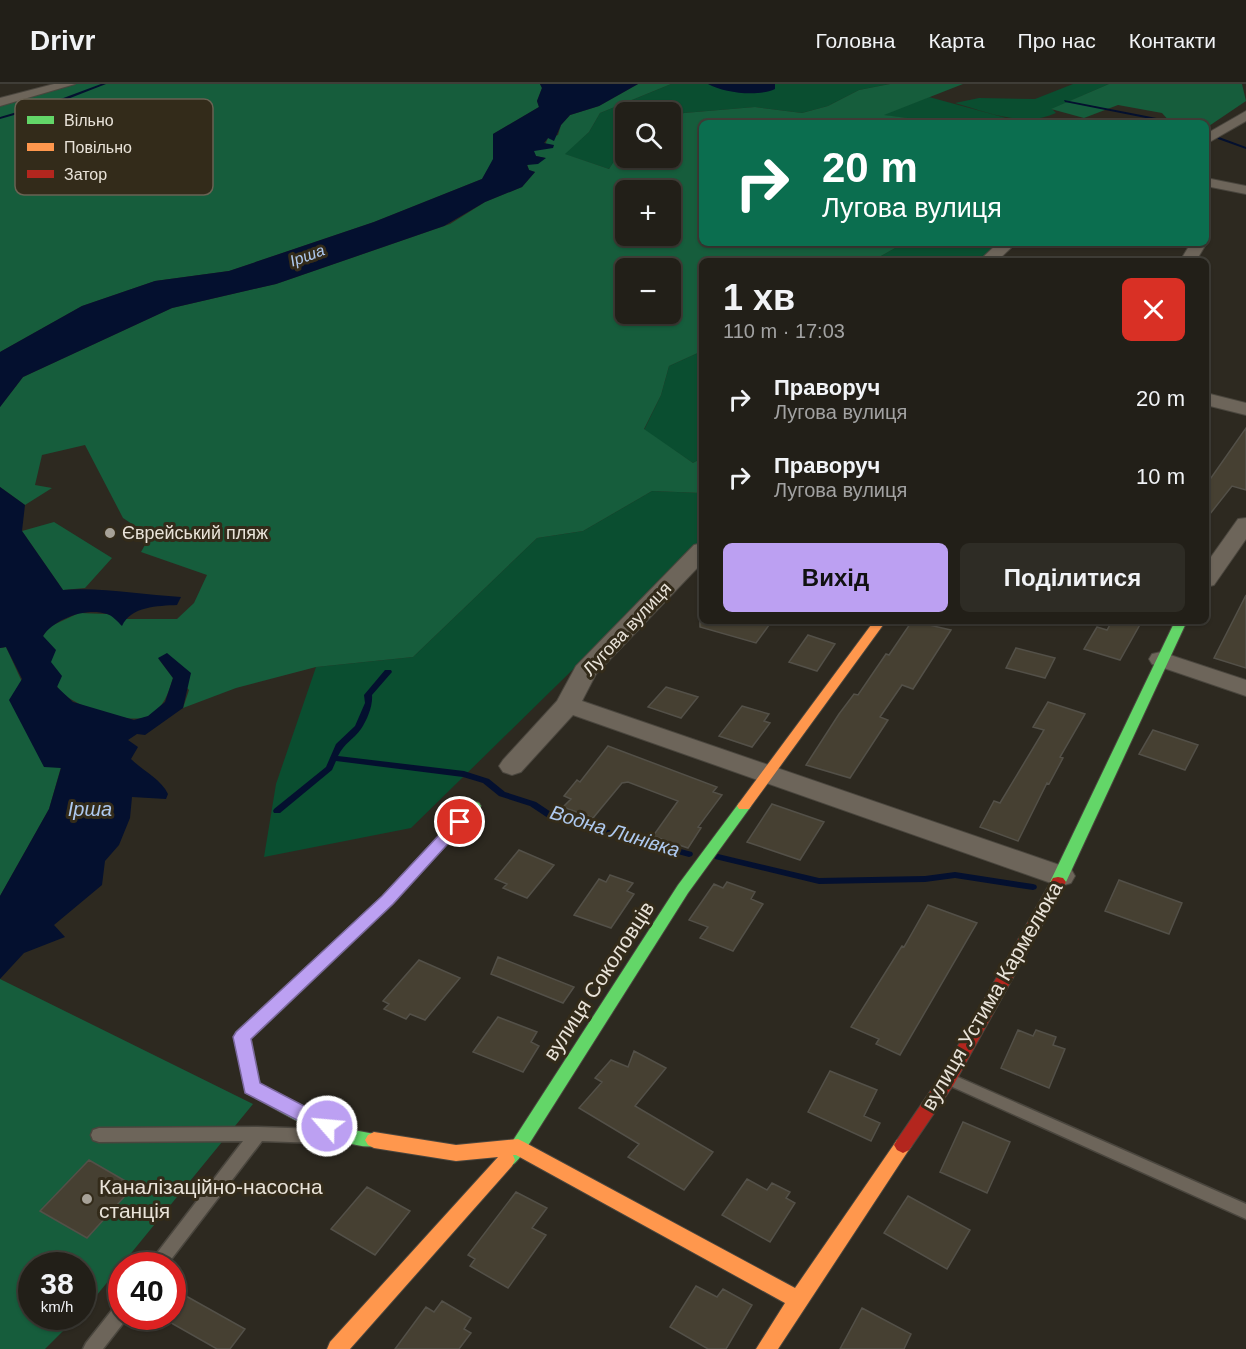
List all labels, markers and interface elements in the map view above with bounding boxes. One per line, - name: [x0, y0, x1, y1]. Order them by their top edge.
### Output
- text: Drivr: [30, 25, 95, 56]
- text: Головна: [816, 29, 895, 52]
- text: Карта: [928, 29, 985, 52]
- text: Про нас: [1018, 29, 1096, 52]
- text: Контакти: [1129, 29, 1216, 52]
- legend: [15, 99, 213, 195]
- map controls: [615, 102, 681, 324]
- button: search: [615, 102, 681, 168]
- text: Вільно: [64, 112, 114, 129]
- text: Повільно: [64, 139, 132, 156]
- icon: right: [723, 144, 801, 222]
- text: 20 m: [822, 144, 918, 191]
- text: Затор: [64, 166, 107, 183]
- button: +: [615, 180, 681, 246]
- text: Лугова вулиця: [822, 193, 1002, 223]
- water label: Ірша: [288, 241, 327, 270]
- button: −: [615, 258, 681, 324]
- text: 1 хв: [723, 277, 795, 318]
- button: close: [1122, 278, 1185, 341]
- text: 110 m · 17:03: [723, 320, 845, 342]
- text: Праворуч: [774, 375, 880, 400]
- icon: right: [723, 383, 756, 416]
- text: 20 m: [1136, 386, 1185, 411]
- text: Лугова вулиця: [774, 401, 907, 423]
- text: Праворуч: [774, 453, 880, 478]
- icon: right: [723, 461, 756, 494]
- text: 10 m: [1136, 464, 1185, 489]
- text: Лугова вулиця: [774, 479, 907, 501]
- place label: Єврейський пляж: [122, 523, 268, 543]
- marker: Єврейський пляж: [103, 526, 117, 540]
- button: Вихід: [723, 543, 948, 612]
- button: Поділитися: [960, 543, 1185, 612]
- street label: Лугова вулиця: [579, 578, 675, 680]
- pin: [434, 796, 485, 847]
- water label: Ірша: [68, 798, 112, 820]
- water label: Водна Линівка: [547, 801, 683, 861]
- icon: arrive: [443, 805, 476, 838]
- street label: вулиця Устима Кармелюка: [917, 877, 1067, 1114]
- street label: вулиця Соколовців: [539, 897, 659, 1064]
- position arrow: [295, 1094, 359, 1158]
- place label: Каналізаційно-насосна станція: [99, 1175, 323, 1222]
- marker: Каналізаційно-насосна станція: [80, 1192, 94, 1206]
- speed limit sign: 40: [108, 1252, 186, 1330]
- text: 38: [40, 1267, 74, 1300]
- text: km/h: [41, 1298, 73, 1315]

